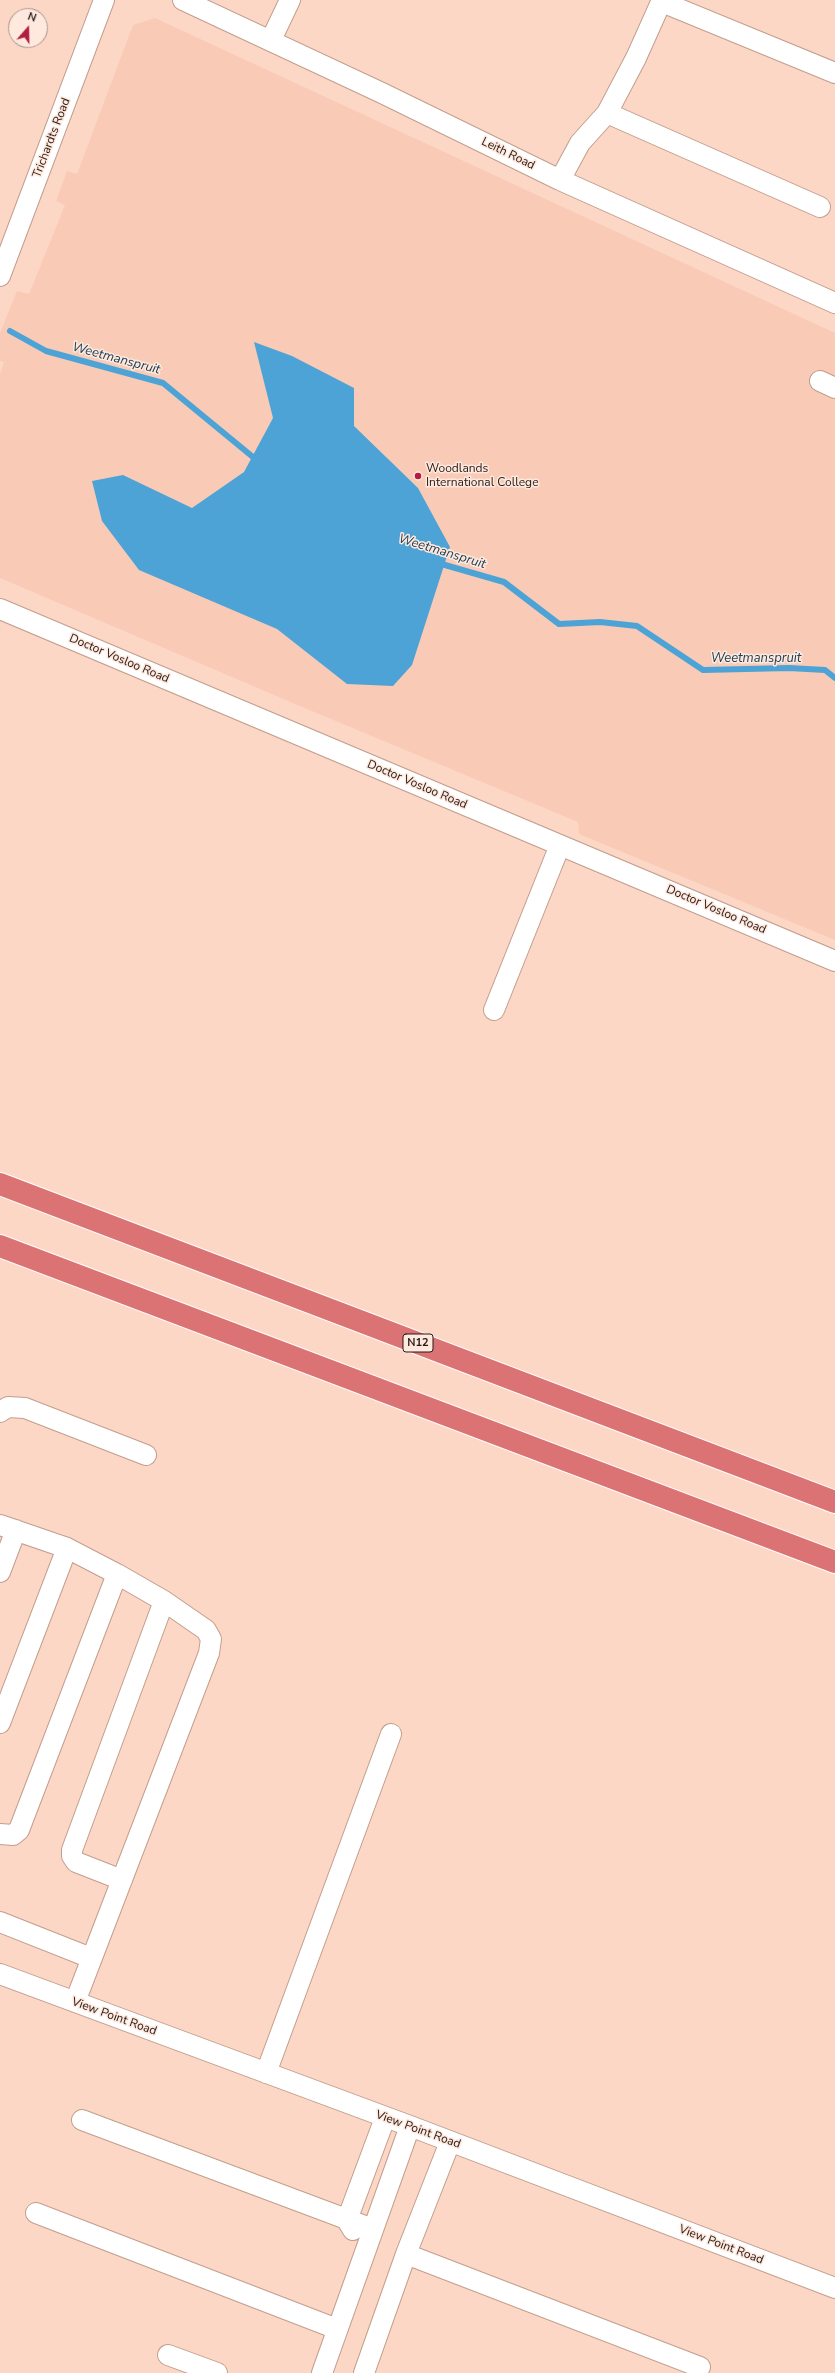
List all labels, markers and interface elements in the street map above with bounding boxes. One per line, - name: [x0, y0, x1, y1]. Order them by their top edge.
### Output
- north arrow: [8, 8, 48, 48]
- text: N: [25, 9, 38, 26]
- street label: Trichardts Road: [30, 96, 74, 180]
- street label: Leith Road: [479, 135, 537, 173]
- water label: Weetmanspruit: [70, 340, 162, 378]
- place label: Woodlands International College: [426, 462, 539, 490]
- marker: Woodlands International College: [413, 471, 423, 481]
- water label: Weetmanspruit: [396, 531, 488, 573]
- street label: Doctor Vosloo Road: [67, 631, 171, 687]
- water label: Weetmanspruit: [711, 651, 801, 667]
- street label: Doctor Vosloo Road: [365, 757, 469, 813]
- street label: Doctor Vosloo Road: [664, 882, 768, 938]
- road number: N12: [403, 1334, 433, 1352]
- street label: View Point Road: [70, 1995, 158, 2039]
- street label: View Point Road: [374, 2108, 462, 2152]
- street label: View Point Road: [677, 2222, 765, 2268]

